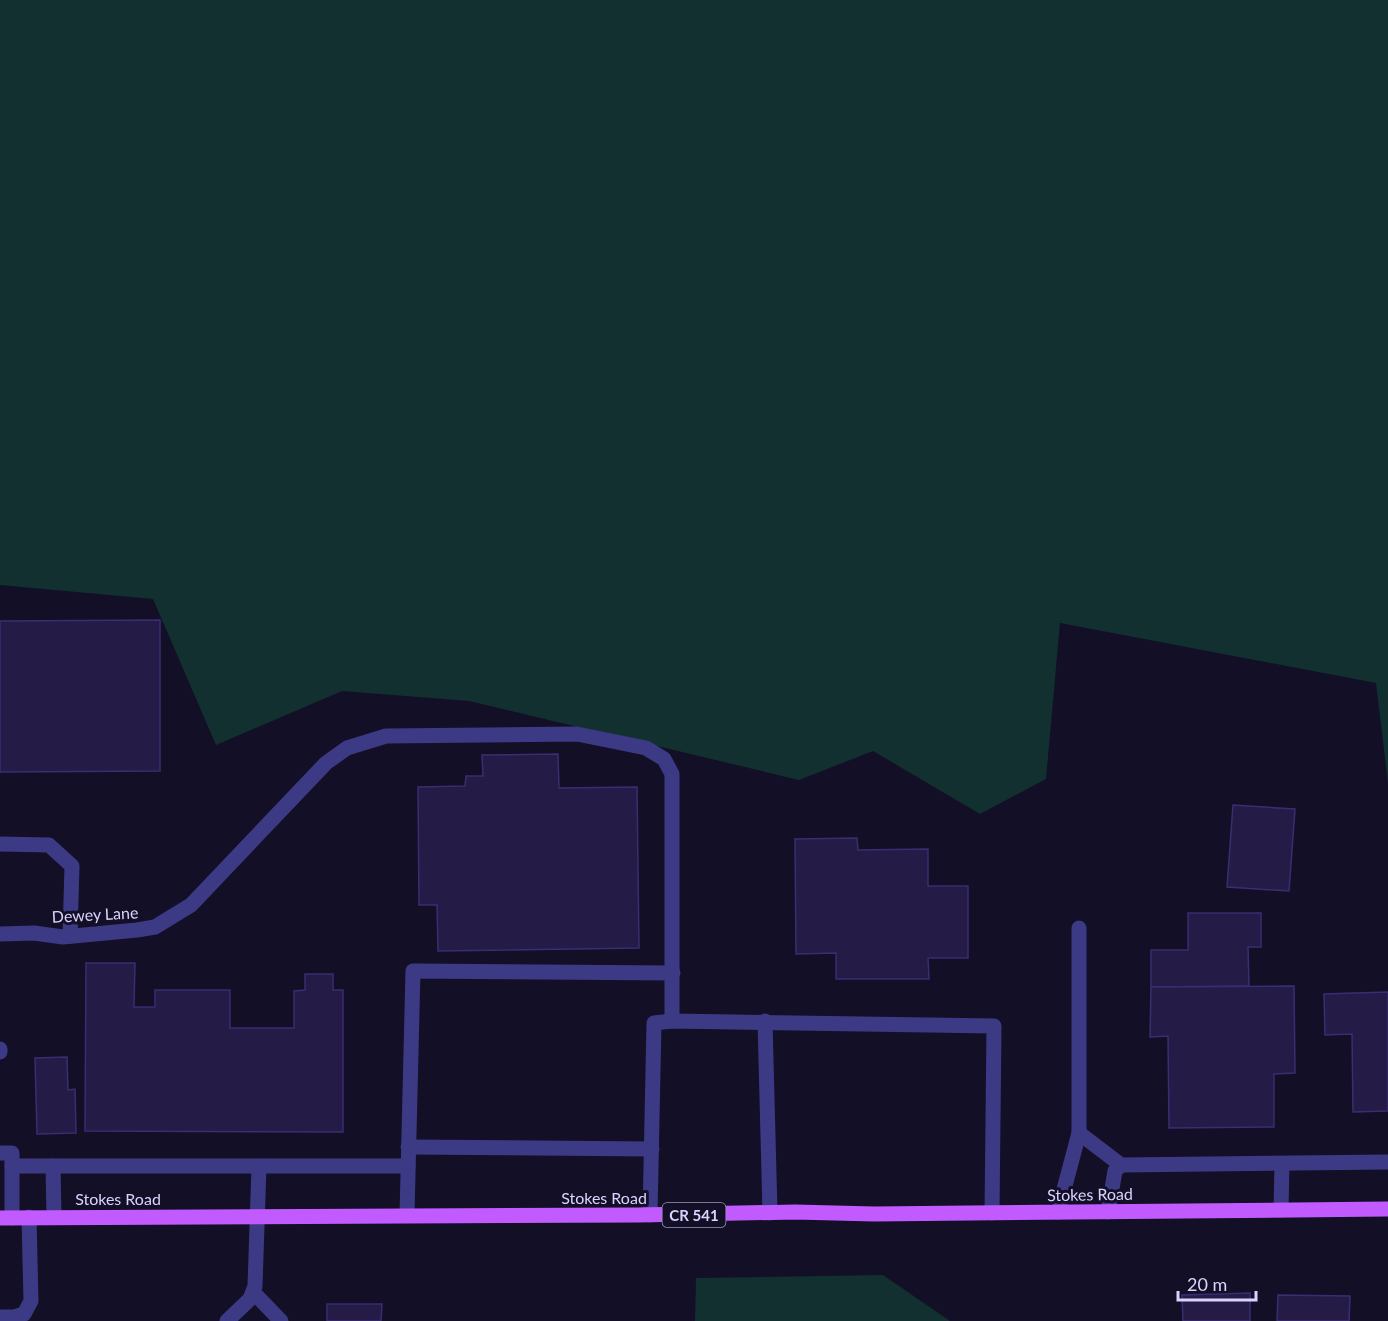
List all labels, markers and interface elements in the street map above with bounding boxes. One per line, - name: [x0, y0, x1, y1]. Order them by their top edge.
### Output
- street label: Dewey Lane: [51, 902, 139, 926]
- street label: Stokes Road: [1047, 1184, 1133, 1204]
- street label: Stokes Road: [561, 1188, 647, 1207]
- street label: Stokes Road: [75, 1189, 161, 1208]
- road number: CR 541: [662, 1203, 726, 1227]
- scale bar: [1178, 1264, 1256, 1302]
- text: 20 m: [1187, 1273, 1227, 1295]

